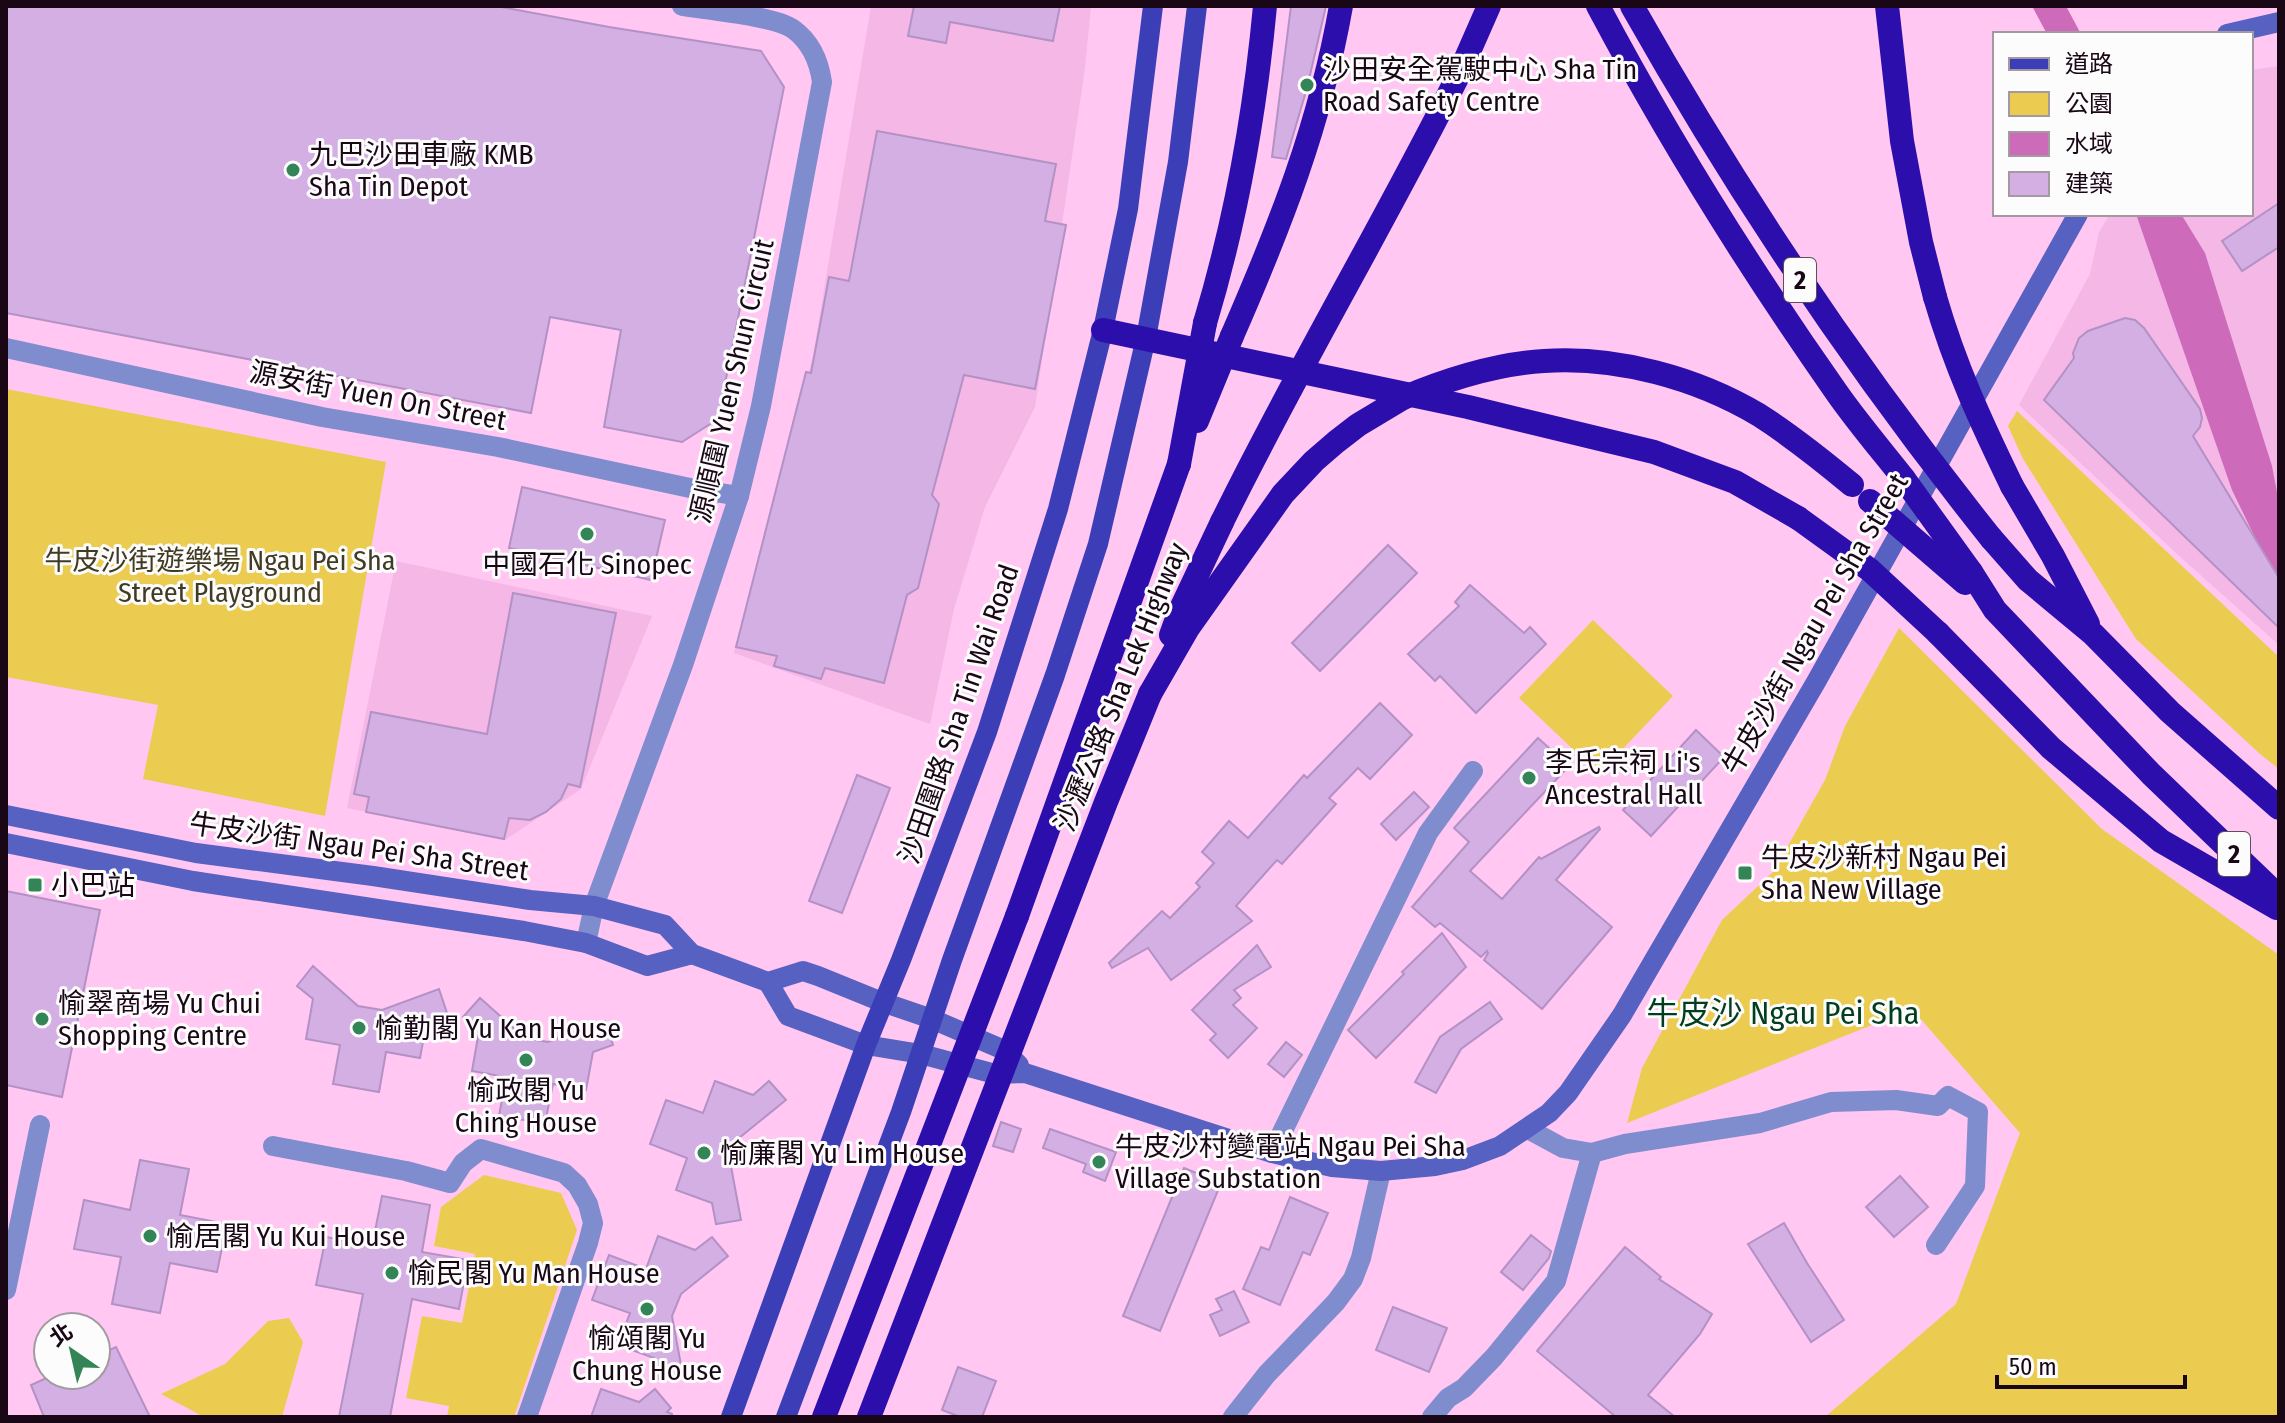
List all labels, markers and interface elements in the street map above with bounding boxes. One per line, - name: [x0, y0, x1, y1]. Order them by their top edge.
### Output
- legend: [1993, 32, 2253, 216]
- text: 道路: [2065, 50, 2113, 78]
- place label: 沙田安全駕駛中心 Sha Tin Road Safety Centre: [1323, 53, 1637, 118]
- marker: 沙田安全駕駛中心 Sha Tin Road Safety Centre: [1298, 76, 1316, 94]
- text: 公園: [2065, 90, 2113, 118]
- text: 水域: [2065, 130, 2113, 158]
- place label: 九巴沙田車廠 KMB Sha Tin Depot: [309, 138, 534, 203]
- marker: 九巴沙田車廠 KMB Sha Tin Depot: [284, 161, 302, 179]
- text: 建築: [2065, 170, 2113, 198]
- street label: 源順圍 Yuen Shun Circuit: [683, 235, 781, 526]
- road number: 2: [1784, 258, 1816, 302]
- street label: 源安街 Yuen On Street: [247, 355, 510, 437]
- street label: 牛皮沙街 Ngau Pei Sha Street: [1715, 467, 1915, 780]
- marker: 中國石化 Sinopec: [578, 525, 596, 543]
- street label: 沙瀝公路 Sha Lek Highway: [1048, 537, 1194, 836]
- park label: 牛皮沙街遊樂場 Ngau Pei Sha Street Playground: [45, 544, 395, 609]
- place label: 中國石化 Sinopec: [482, 548, 692, 581]
- street label: 沙田圍路 Sha Tin Wai Road: [892, 560, 1026, 868]
- place label: 李氏宗祠 Li's Ancestral Hall: [1545, 746, 1702, 811]
- marker: 李氏宗祠 Li's Ancestral Hall: [1520, 769, 1538, 787]
- street label: 牛皮沙街 Ngau Pei Sha Street: [187, 807, 532, 887]
- road number: 2: [2218, 832, 2250, 876]
- place label: 牛皮沙新村 Ngau Pei Sha New Village: [1761, 841, 2007, 906]
- marker: 牛皮沙新村 Ngau Pei Sha New Village: [1736, 864, 1754, 882]
- place label: 小巴站: [51, 869, 135, 902]
- marker: 小巴站: [26, 876, 44, 894]
- place label: 愉翠商場 Yu Chui Shopping Centre: [58, 987, 261, 1052]
- district label: 牛皮沙 Ngau Pei Sha: [1647, 994, 1919, 1032]
- marker: 愉翠商場 Yu Chui Shopping Centre: [33, 1010, 51, 1028]
- place label: 愉勤閣 Yu Kan House: [375, 1012, 621, 1045]
- marker: 愉勤閣 Yu Kan House: [350, 1019, 368, 1037]
- marker: 愉政閣 Yu Ching House: [517, 1051, 535, 1069]
- place label: 愉政閣 Yu Ching House: [455, 1074, 597, 1139]
- place label: 牛皮沙村變電站 Ngau Pei Sha Village Substation: [1115, 1130, 1466, 1195]
- place label: 愉廉閣 Yu Lim House: [720, 1137, 964, 1170]
- marker: 愉廉閣 Yu Lim House: [695, 1144, 713, 1162]
- marker: 牛皮沙村變電站 Ngau Pei Sha Village Substation: [1090, 1153, 1108, 1171]
- place label: 愉居閣 Yu Kui House: [166, 1220, 405, 1253]
- marker: 愉居閣 Yu Kui House: [141, 1227, 159, 1245]
- place label: 愉民閣 Yu Man House: [408, 1257, 659, 1290]
- marker: 愉民閣 Yu Man House: [383, 1264, 401, 1282]
- marker: 愉頌閣 Yu Chung House: [638, 1300, 656, 1318]
- north arrow: [32, 1311, 112, 1391]
- text: 北: [44, 1317, 78, 1352]
- place label: 愉頌閣 Yu Chung House: [572, 1322, 722, 1387]
- scale bar: [1997, 1339, 2185, 1389]
- text: 50 m: [2009, 1353, 2057, 1381]

